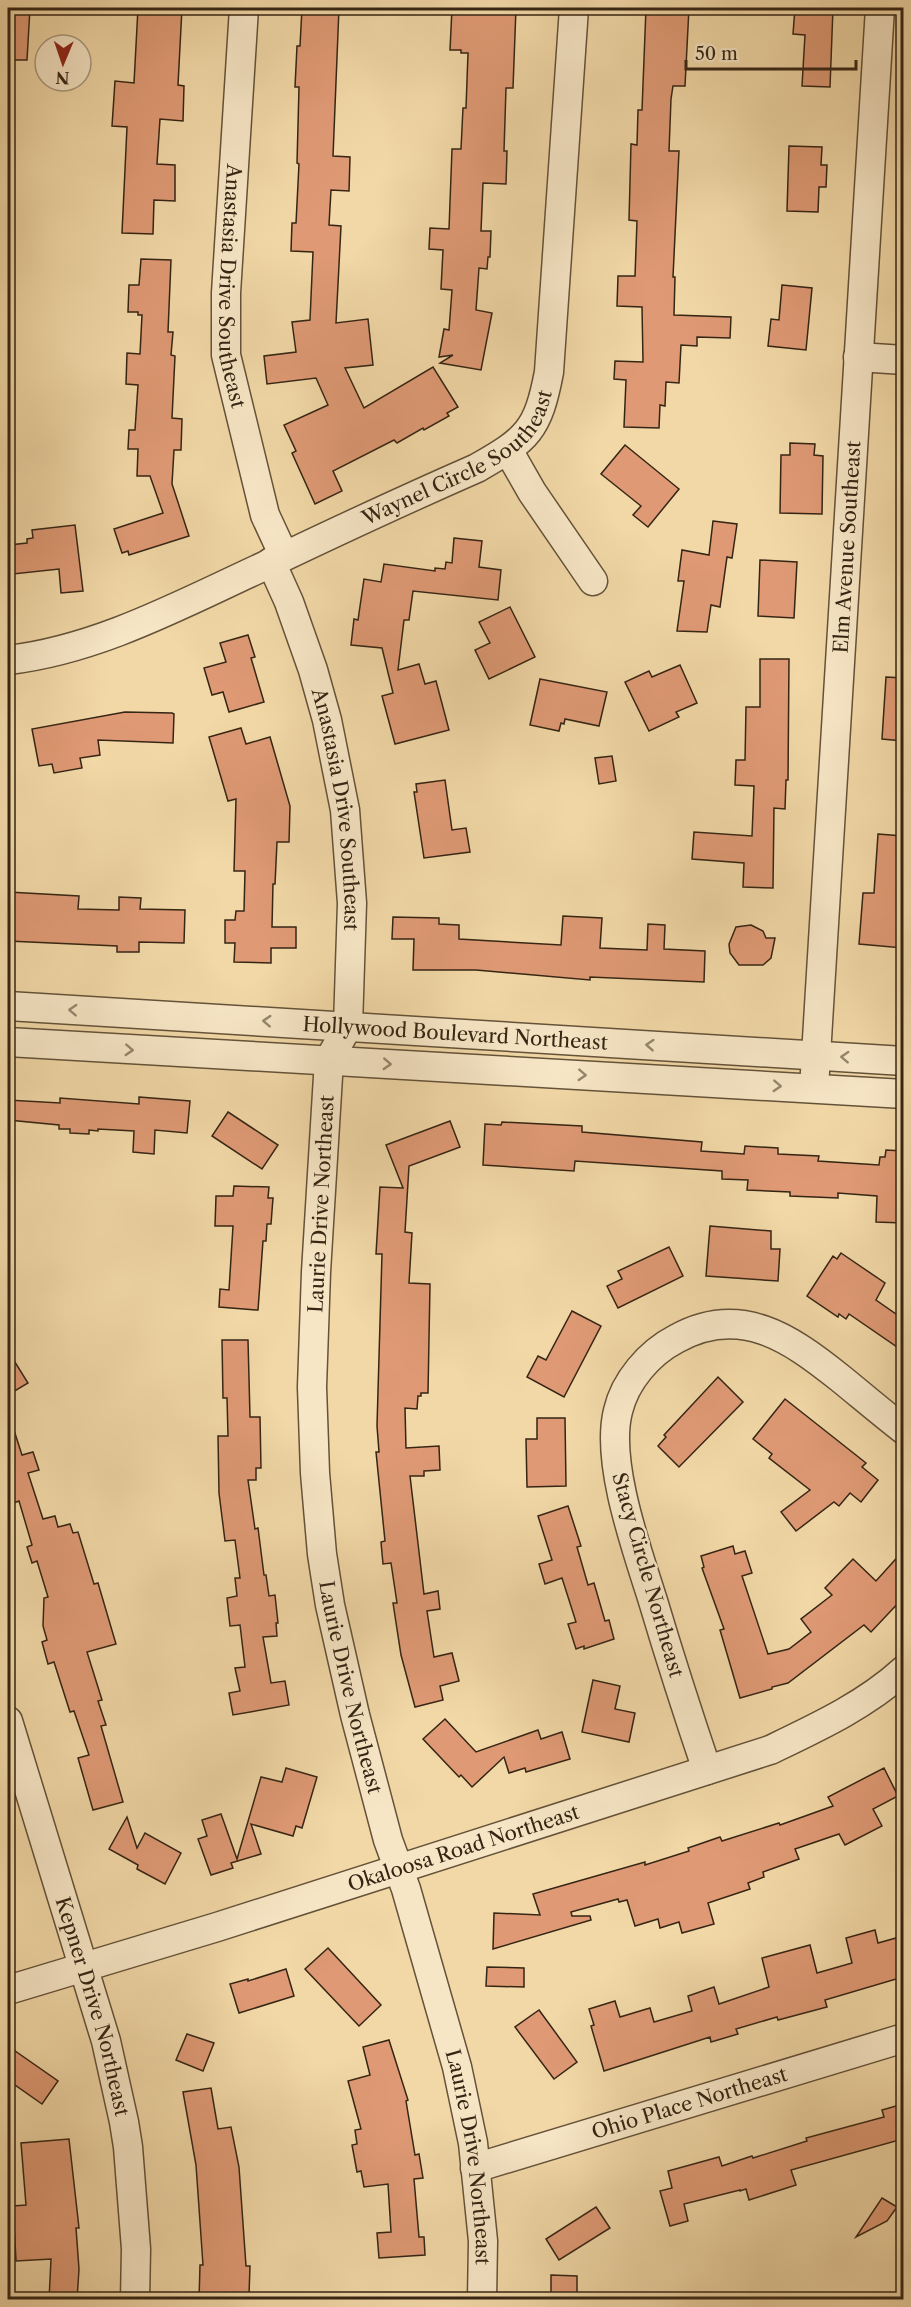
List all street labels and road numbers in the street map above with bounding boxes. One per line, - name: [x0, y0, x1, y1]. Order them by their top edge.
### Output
- street label: Anastasia Drive Southeast: [214, 162, 251, 411]
- street label: Waynel Circle Southeast: [357, 387, 557, 531]
- street label: Elm Avenue Southeast: [829, 440, 866, 654]
- street label: Anastasia Drive Southeast: [306, 684, 364, 931]
- street label: Hollywood Boulevard Northeast: [302, 1012, 608, 1055]
- street label: Laurie Drive Northeast: [303, 1095, 339, 1313]
- street label: Stacy Circle Northeast: [607, 1470, 689, 1680]
- street label: Laurie Drive Northeast: [314, 1579, 387, 1796]
- street label: Okaloosa Road Northeast: [345, 1800, 582, 1896]
- street label: Kepner Drive Northeast: [51, 1894, 134, 2119]
- street label: Laurie Drive Northeast: [441, 2046, 495, 2265]
- street label: Ohio Place Northeast: [589, 2062, 790, 2144]

